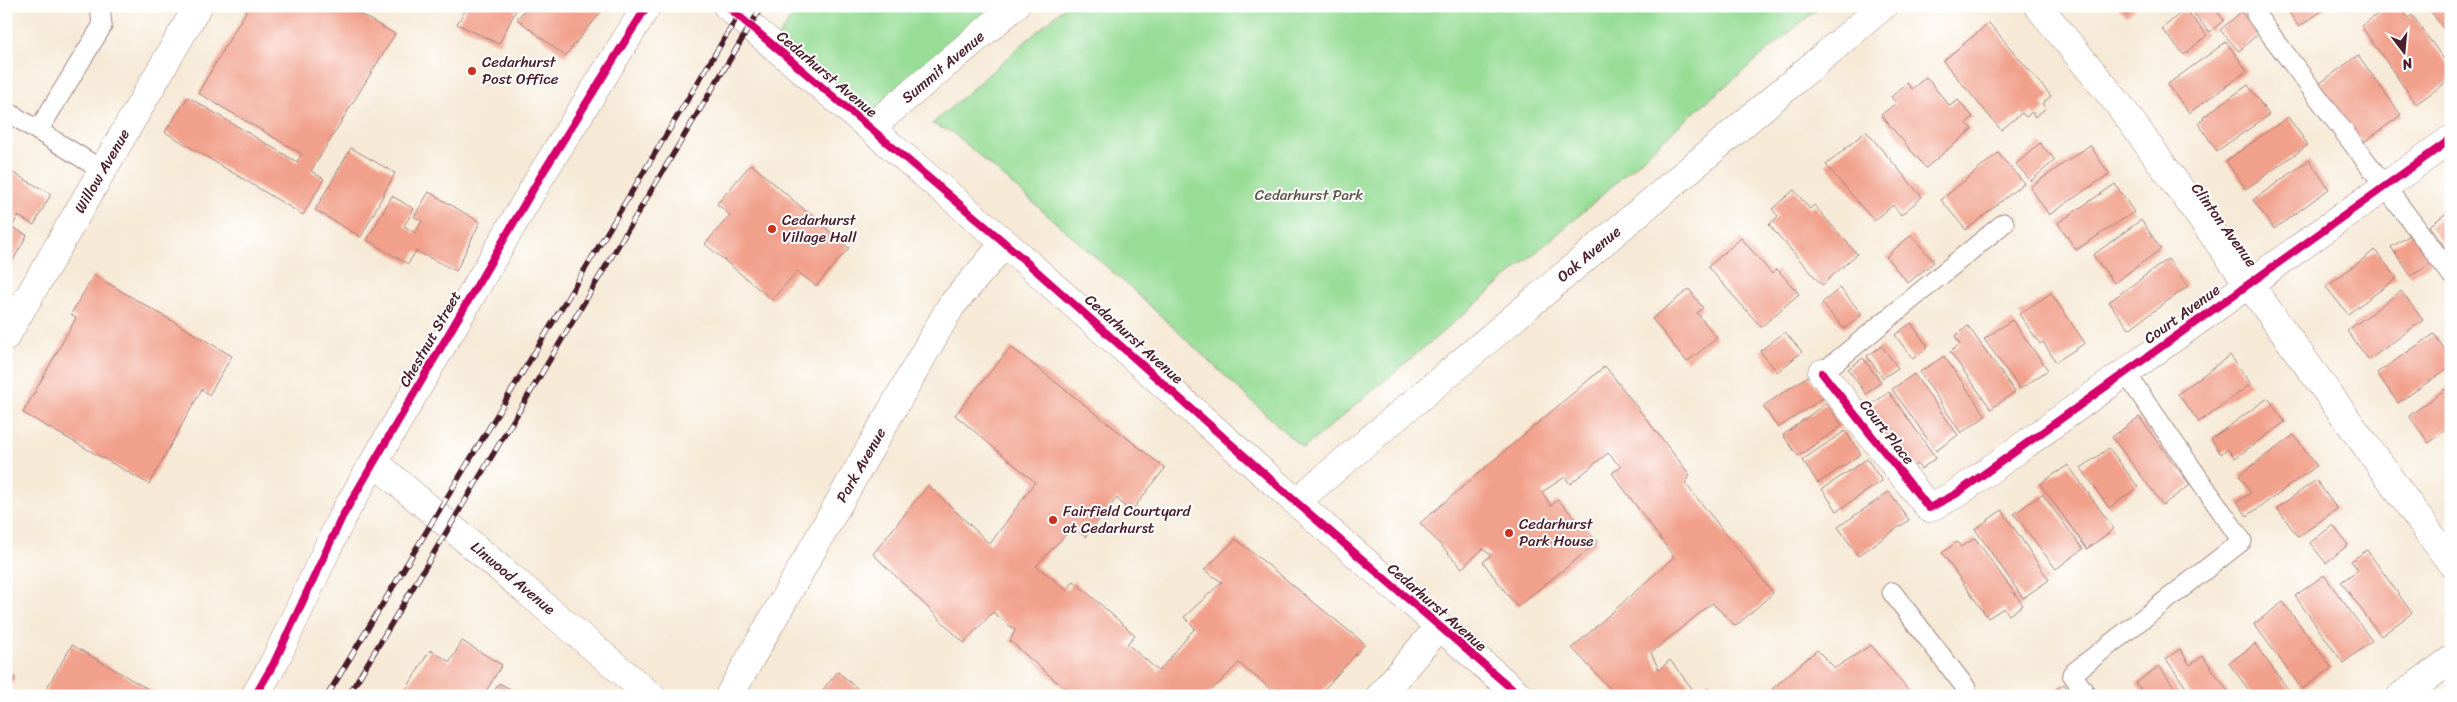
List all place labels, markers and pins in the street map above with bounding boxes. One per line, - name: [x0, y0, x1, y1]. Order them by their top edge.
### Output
- place label: Cedarhurst Post Office: [482, 49, 559, 92]
- marker: Cedarhurst Post Office: [466, 65, 478, 77]
- place label: Cedarhurst Village Hall: [782, 207, 857, 250]
- marker: Cedarhurst Village Hall: [766, 223, 778, 235]
- place label: Fairfield Courtyard at Cedarhurst: [1063, 498, 1191, 541]
- place label: Cedarhurst Park House: [1519, 511, 1594, 554]
- marker: Fairfield Courtyard at Cedarhurst: [1047, 514, 1059, 526]
- marker: Cedarhurst Park House: [1503, 527, 1515, 539]

